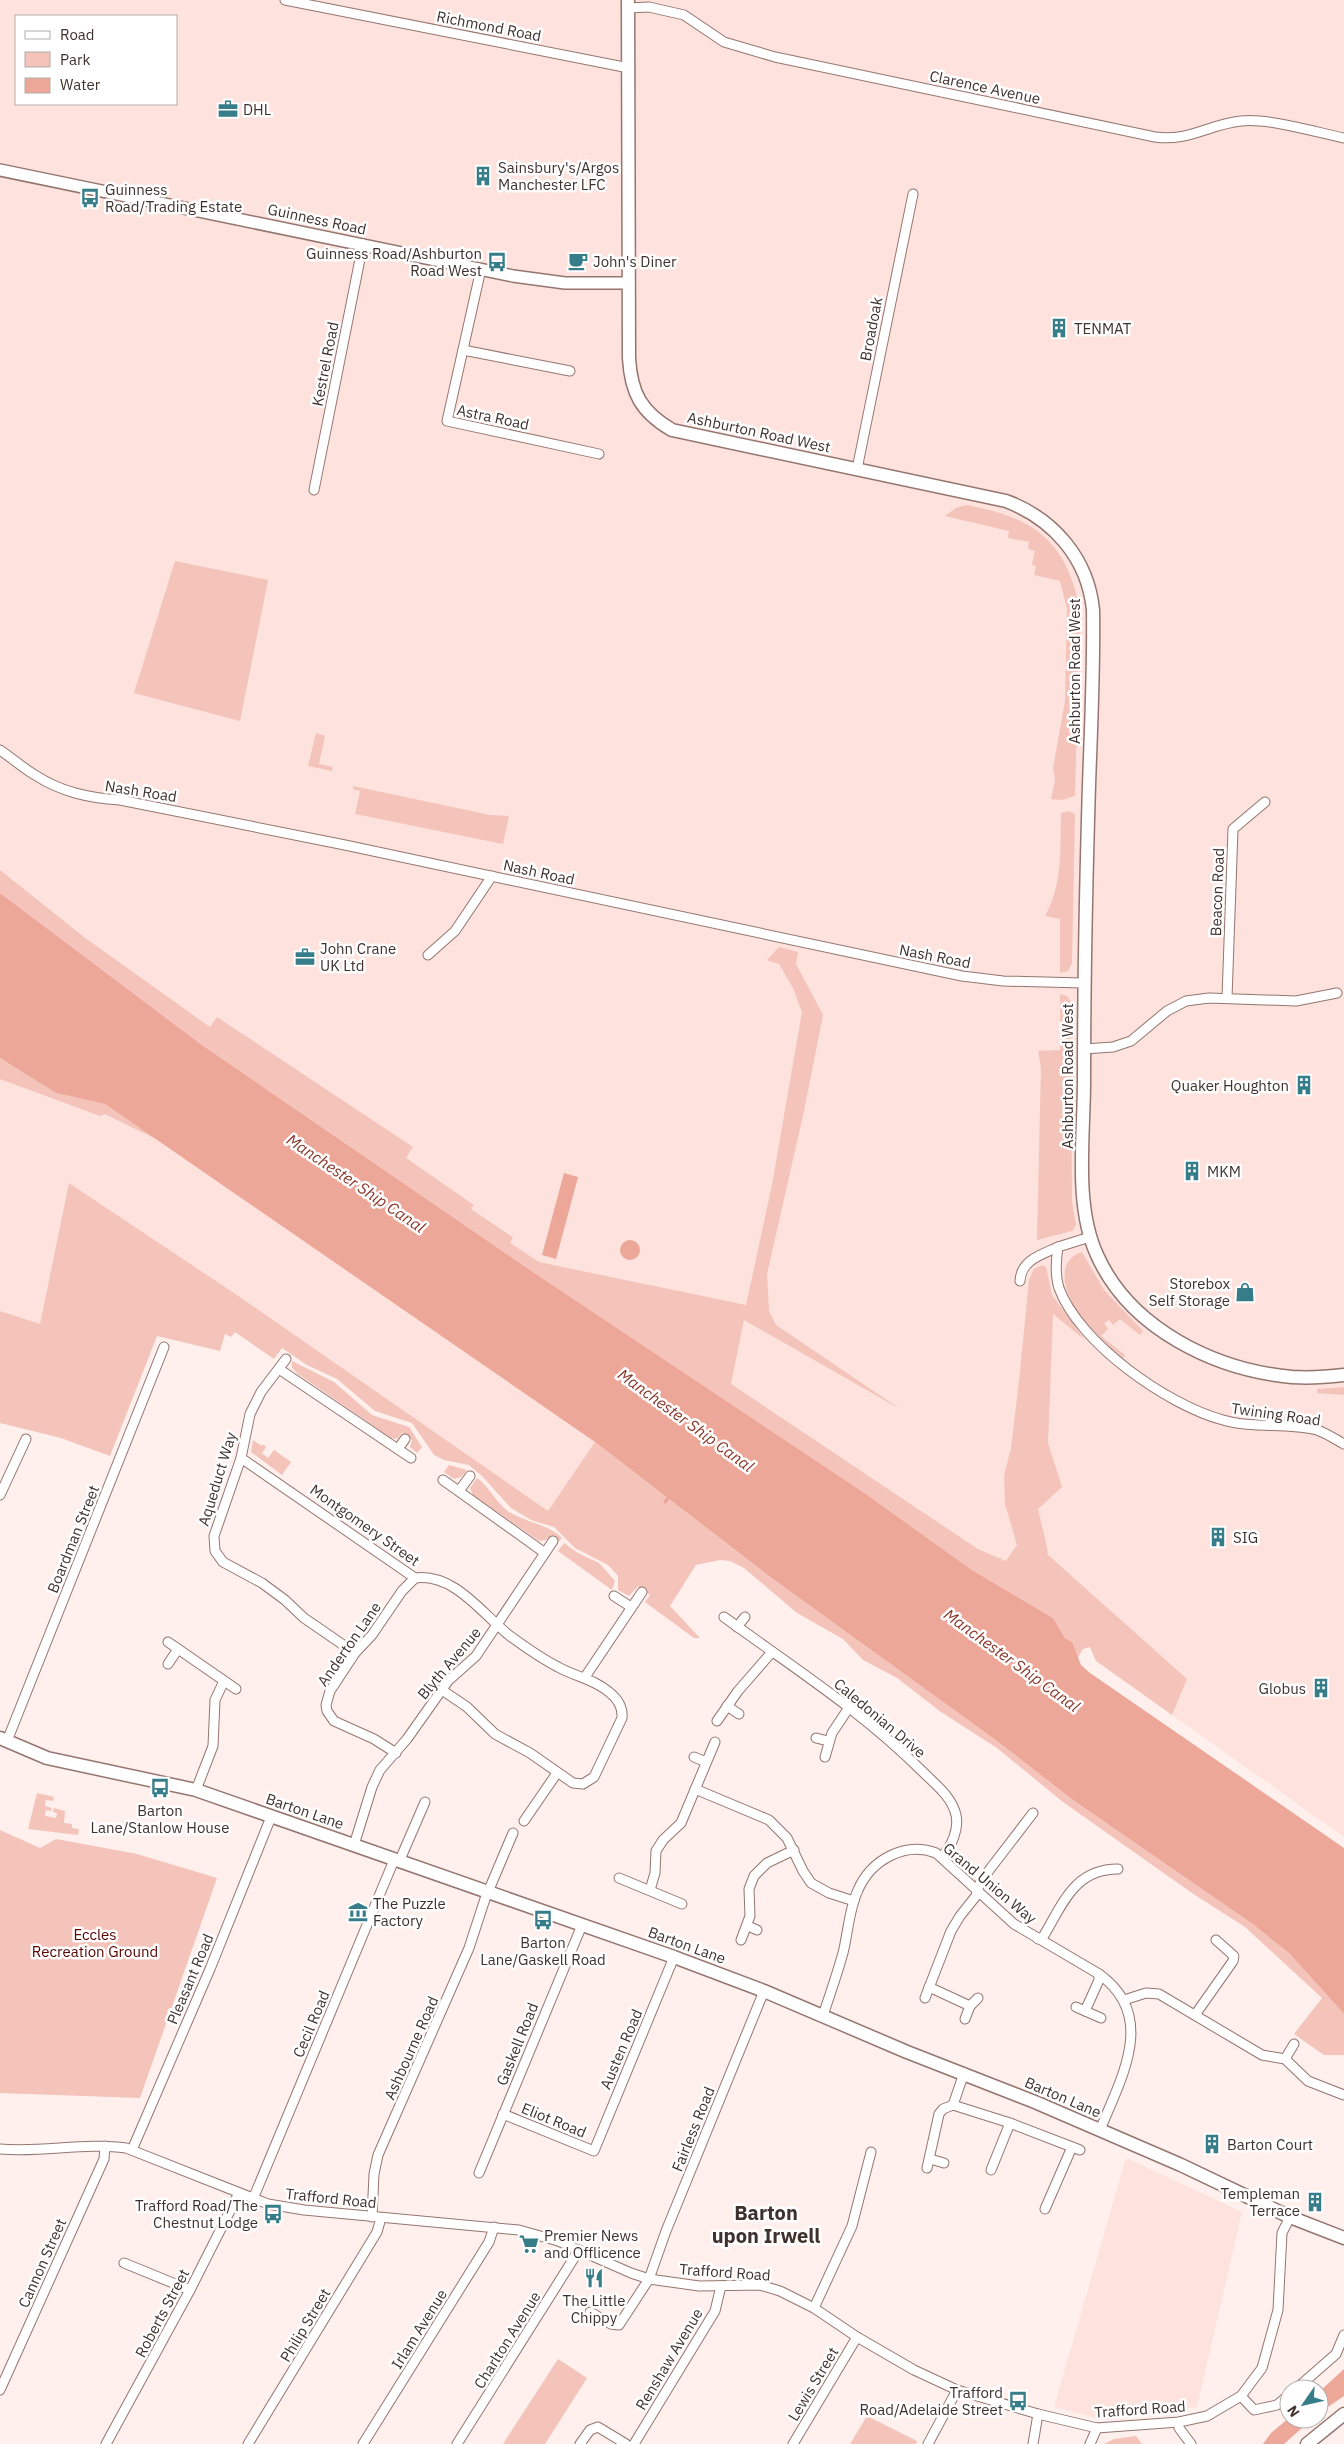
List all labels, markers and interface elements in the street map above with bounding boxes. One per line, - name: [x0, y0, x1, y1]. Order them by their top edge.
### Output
- street label: Richmond Road: [435, 7, 543, 45]
- legend: [15, 15, 178, 105]
- text: Road: [60, 25, 95, 44]
- text: Park: [60, 50, 90, 69]
- street label: Clarence Avenue: [928, 66, 1042, 108]
- text: Water: [60, 75, 101, 94]
- office icon: DHL: [217, 98, 239, 120]
- place label: DHL: [243, 100, 272, 119]
- place label: Sainsbury's/Argos Manchester LFC: [498, 158, 619, 194]
- building icon: Sainsbury's/Argos Manchester LFC: [472, 165, 494, 187]
- place label: Guinness Road/Trading Estate: [105, 180, 242, 216]
- bus stop icon: Guinness Road/Trading Estate: [79, 187, 101, 209]
- street label: Guinness Road: [266, 199, 368, 239]
- place label: Guinness Road/Ashburton Road West: [306, 244, 482, 280]
- cafe icon: John's Diner: [567, 250, 589, 272]
- bus stop icon: Guinness Road/Ashburton Road West: [486, 251, 508, 273]
- place label: John's Diner: [593, 252, 677, 271]
- street label: Broadoak: [856, 295, 887, 363]
- building icon: TENMAT: [1048, 317, 1070, 339]
- place label: TENMAT: [1074, 319, 1132, 338]
- street label: Kestrel Road: [308, 320, 342, 408]
- street label: Astra Road: [455, 400, 531, 434]
- street label: Ashburton Road West: [686, 408, 832, 456]
- street label: Ashburton Road West: [1065, 598, 1084, 744]
- street label: Nash Road: [104, 776, 178, 806]
- street label: Beacon Road: [1206, 847, 1228, 937]
- street label: Nash Road: [502, 855, 576, 889]
- place label: John Crane UK Ltd: [320, 939, 396, 975]
- street label: Nash Road: [898, 940, 972, 972]
- office icon: John Crane UK Ltd: [294, 946, 316, 968]
- street label: Ashburton Road West: [1058, 1003, 1077, 1149]
- building icon: Quaker Houghton: [1293, 1074, 1315, 1096]
- place label: Quaker Houghton: [1171, 1076, 1289, 1095]
- water label: Manchester Ship Canal: [283, 1129, 430, 1237]
- building icon: MKM: [1181, 1160, 1203, 1182]
- place label: MKM: [1207, 1162, 1241, 1181]
- place label: Storebox Self Storage: [1149, 1274, 1230, 1310]
- shop icon: Storebox Self Storage: [1234, 1281, 1256, 1303]
- water label: Manchester Ship Canal: [614, 1364, 758, 1476]
- street label: Twining Road: [1230, 1398, 1322, 1430]
- street label: Aqueduct Way: [194, 1429, 240, 1528]
- street label: Montgomery Street: [306, 1480, 424, 1570]
- street label: Boardman Street: [43, 1482, 103, 1596]
- building icon: SIG: [1207, 1526, 1229, 1548]
- place label: SIG: [1233, 1528, 1258, 1547]
- street label: Anderton Lane: [313, 1598, 385, 1690]
- water label: Manchester Ship Canal: [940, 1604, 1084, 1716]
- street label: Blyth Avenue: [413, 1623, 485, 1703]
- street label: Caledonian Drive: [830, 1674, 930, 1762]
- building icon: Globus: [1310, 1677, 1332, 1699]
- place label: Globus: [1259, 1679, 1306, 1698]
- bus stop icon: Barton Lane/Stanlow House: [149, 1777, 171, 1799]
- street label: Barton Lane: [263, 1789, 347, 1833]
- place label: Barton Lane/Stanlow House: [91, 1801, 229, 1837]
- street label: Grand Union Way: [939, 1838, 1041, 1928]
- place label: The Puzzle Factory: [373, 1894, 446, 1930]
- museum icon: The Puzzle Factory: [347, 1901, 369, 1923]
- bus stop icon: Barton Lane/Gaskell Road: [532, 1909, 554, 1931]
- street label: Barton Lane: [646, 1922, 728, 1968]
- park label: Eccles Recreation Ground: [32, 1925, 158, 1961]
- street label: Pleasant Road: [162, 1931, 218, 2027]
- place label: Barton Lane/Gaskell Road: [480, 1933, 606, 1969]
- street label: Cecil Road: [288, 1988, 334, 2060]
- street label: Ashbourne Road: [380, 1993, 442, 2103]
- street label: Gaskell Road: [492, 2000, 542, 2088]
- street label: Austen Road: [596, 2006, 646, 2092]
- street label: Barton Lane: [1022, 2072, 1104, 2122]
- street label: Fairless Road: [667, 2084, 719, 2174]
- street label: Eliot Road: [519, 2098, 589, 2142]
- building icon: Barton Court: [1201, 2133, 1223, 2155]
- place label: Barton Court: [1227, 2135, 1313, 2154]
- street label: Trafford Road: [284, 2184, 378, 2212]
- place label: Templeman Terrace: [1220, 2184, 1300, 2220]
- building icon: Templeman Terrace: [1304, 2191, 1326, 2213]
- place label: Trafford Road/The Chestnut Lodge: [135, 2196, 258, 2232]
- district label: Barton upon Irwell: [712, 2199, 820, 2249]
- bus stop icon: Trafford Road/The Chestnut Lodge: [262, 2203, 284, 2225]
- street label: Cannon Street: [14, 2215, 70, 2311]
- place label: Premier News and Offlicence: [544, 2226, 641, 2262]
- supermarket icon: Premier News and Offlicence: [518, 2233, 540, 2255]
- street label: Trafford Road: [679, 2259, 771, 2285]
- street label: Roberts Street: [131, 2265, 193, 2361]
- restaurant icon: The Little Chippy: [583, 2267, 605, 2289]
- street label: Philip Street: [276, 2285, 334, 2365]
- street label: Irlam Avenue: [387, 2286, 451, 2372]
- street label: Charlton Avenue: [470, 2288, 544, 2392]
- place label: The Little Chippy: [563, 2291, 625, 2327]
- street label: Renshaw Avenue: [631, 2305, 707, 2413]
- street label: Lewis Street: [784, 2344, 842, 2424]
- north arrow: [1279, 2379, 1329, 2429]
- place label: Trafford Road/Adelaide Street: [859, 2383, 1003, 2419]
- bus stop icon: Trafford Road/Adelaide Street: [1007, 2390, 1029, 2412]
- street label: Trafford Road: [1094, 2396, 1186, 2422]
- text: N: [1283, 2402, 1304, 2421]

